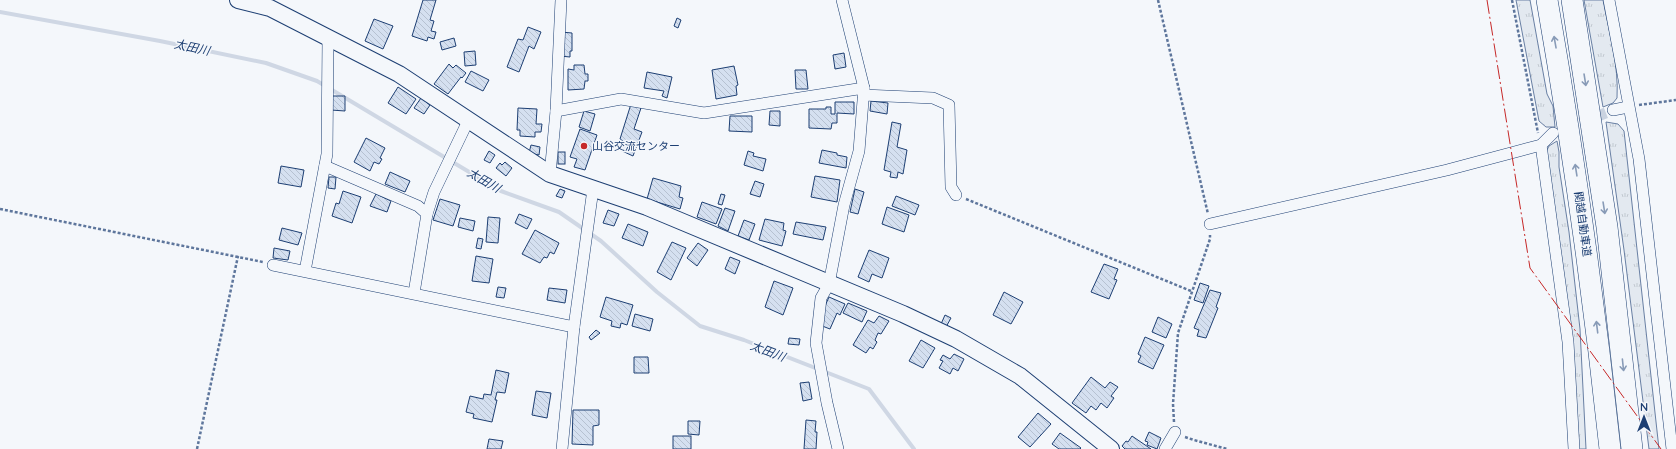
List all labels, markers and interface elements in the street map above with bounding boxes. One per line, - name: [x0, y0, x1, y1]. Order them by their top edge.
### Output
- water label: 太田川: [173, 36, 213, 58]
- one-way arrow: [1550, 36, 1558, 49]
- one-way arrow: [1581, 73, 1589, 86]
- place label: 山谷交流センター: [592, 139, 680, 153]
- marker: 山谷交流センター: [579, 141, 589, 151]
- one-way arrow: [1572, 164, 1580, 177]
- water label: 太田川: [465, 165, 505, 196]
- street label: 関越自動車道: [1571, 190, 1595, 258]
- one-way arrow: [1601, 201, 1609, 214]
- one-way arrow: [1593, 321, 1600, 334]
- water label: 太田川: [749, 338, 789, 365]
- one-way arrow: [1620, 358, 1627, 371]
- north arrow: [1624, 397, 1664, 437]
- text: N: [1640, 400, 1648, 414]

